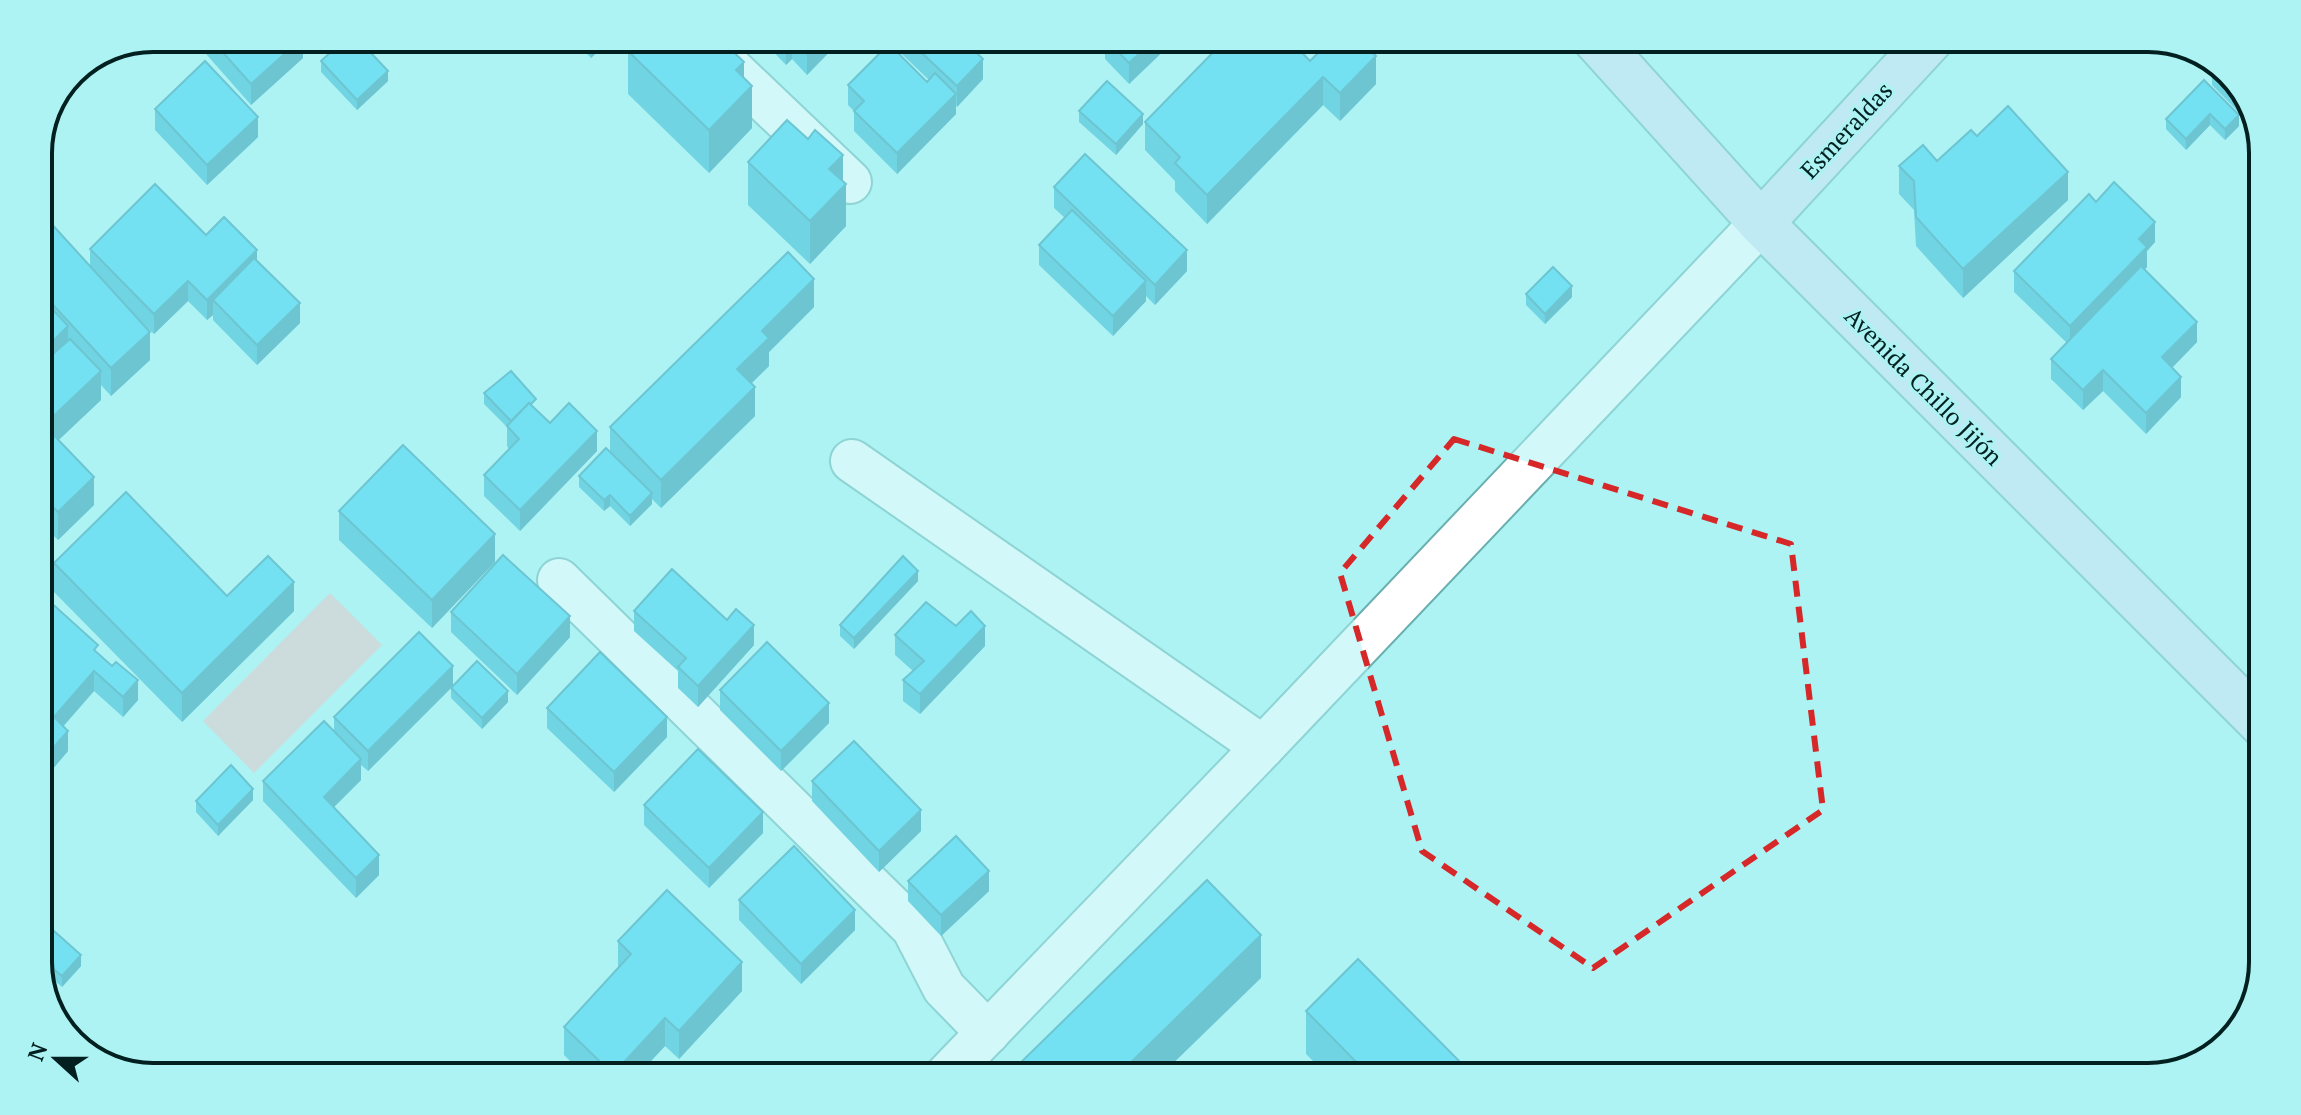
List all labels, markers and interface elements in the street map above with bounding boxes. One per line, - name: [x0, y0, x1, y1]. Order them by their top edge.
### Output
- street label: Esmeraldas: [1793, 75, 1899, 185]
- street label: Avenida Chillo Jijón: [1838, 300, 2010, 472]
- north arrow: [16, 1019, 96, 1099]
- text: N: [20, 1038, 54, 1065]

